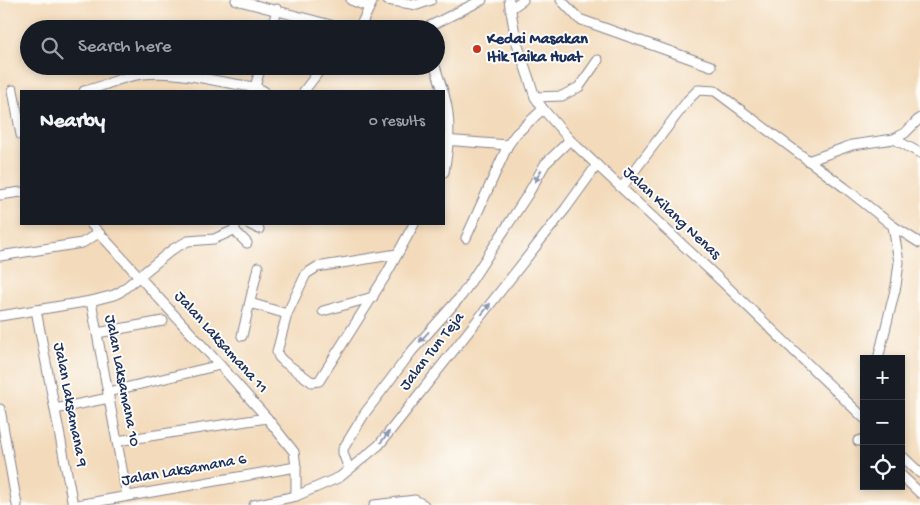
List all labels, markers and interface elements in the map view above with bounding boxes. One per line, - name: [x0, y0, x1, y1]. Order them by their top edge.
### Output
- search box: [20, 20, 445, 75]
- place label: Kedai Masakan Itik Taika Huat: [486, 31, 588, 68]
- icon: search: [38, 34, 66, 62]
- text: Search here: [78, 36, 172, 59]
- marker: Kedai Masakan Itik Taika Huat: [471, 43, 483, 55]
- text: Nearby: [40, 110, 105, 135]
- text: 0 results: [369, 113, 425, 132]
- street label: Jalan Kilang Nenas: [618, 164, 725, 265]
- one-way arrow: [534, 170, 543, 183]
- street label: Jalan Laksamana 11: [169, 288, 271, 398]
- one-way arrow: [480, 303, 491, 316]
- street label: Jalan Tun Teja: [397, 308, 470, 395]
- street label: Jalan Laksamana 10: [99, 313, 143, 449]
- one-way arrow: [419, 330, 430, 343]
- street label: Jalan Laksamana 9: [48, 341, 90, 469]
- map controls: [860, 355, 905, 490]
- button: +: [860, 355, 905, 400]
- button: −: [860, 400, 905, 445]
- one-way arrow: [380, 431, 391, 444]
- button: locate: [860, 445, 905, 490]
- street label: Jalan Laksamana 6: [120, 451, 249, 491]

